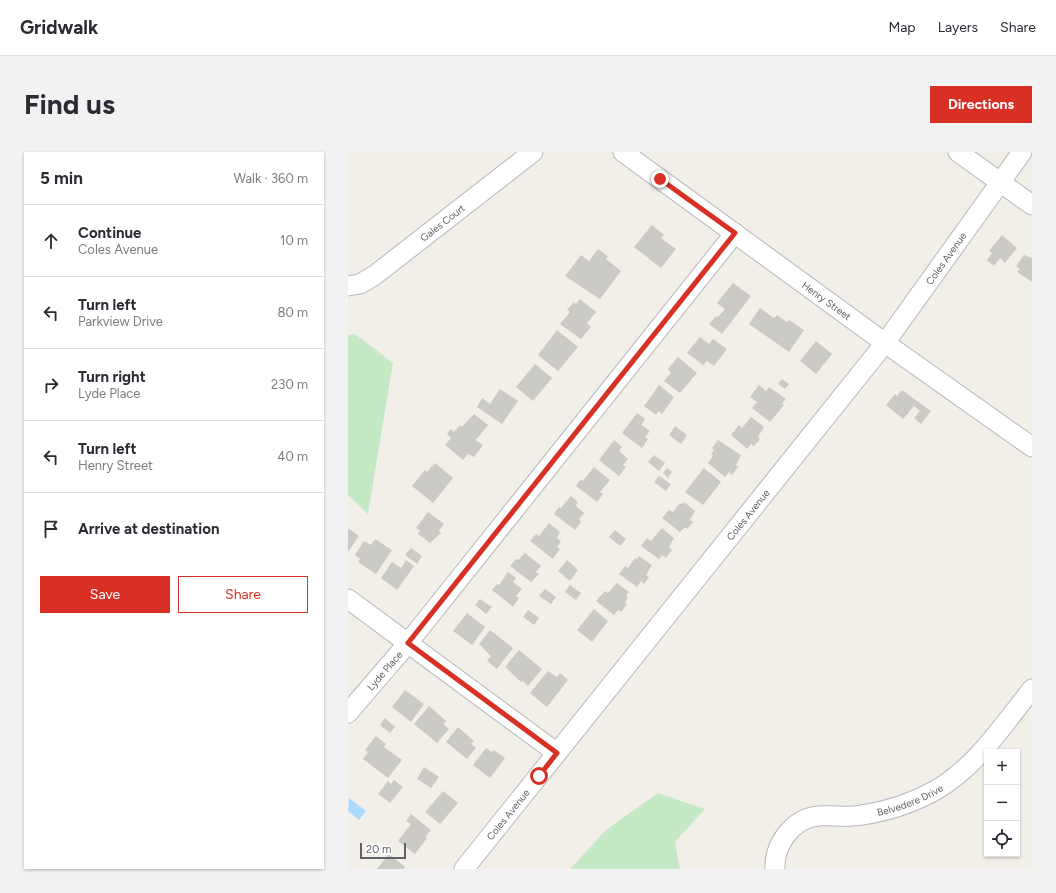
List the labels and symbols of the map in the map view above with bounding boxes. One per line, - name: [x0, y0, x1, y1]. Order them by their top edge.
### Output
- route end: [651, 170, 669, 188]
- street label: Gales Court: [417, 201, 468, 244]
- street label: Coles Avenue: [922, 229, 969, 287]
- street label: Henry Street: [799, 278, 854, 323]
- street label: Coles Avenue: [723, 486, 772, 543]
- street label: Lyde Place: [364, 648, 405, 693]
- route start: [530, 767, 548, 785]
- street label: Belvedere Drive: [876, 781, 946, 819]
- street label: Coles Avenue: [483, 786, 532, 843]
- scale bar: [360, 841, 406, 860]

